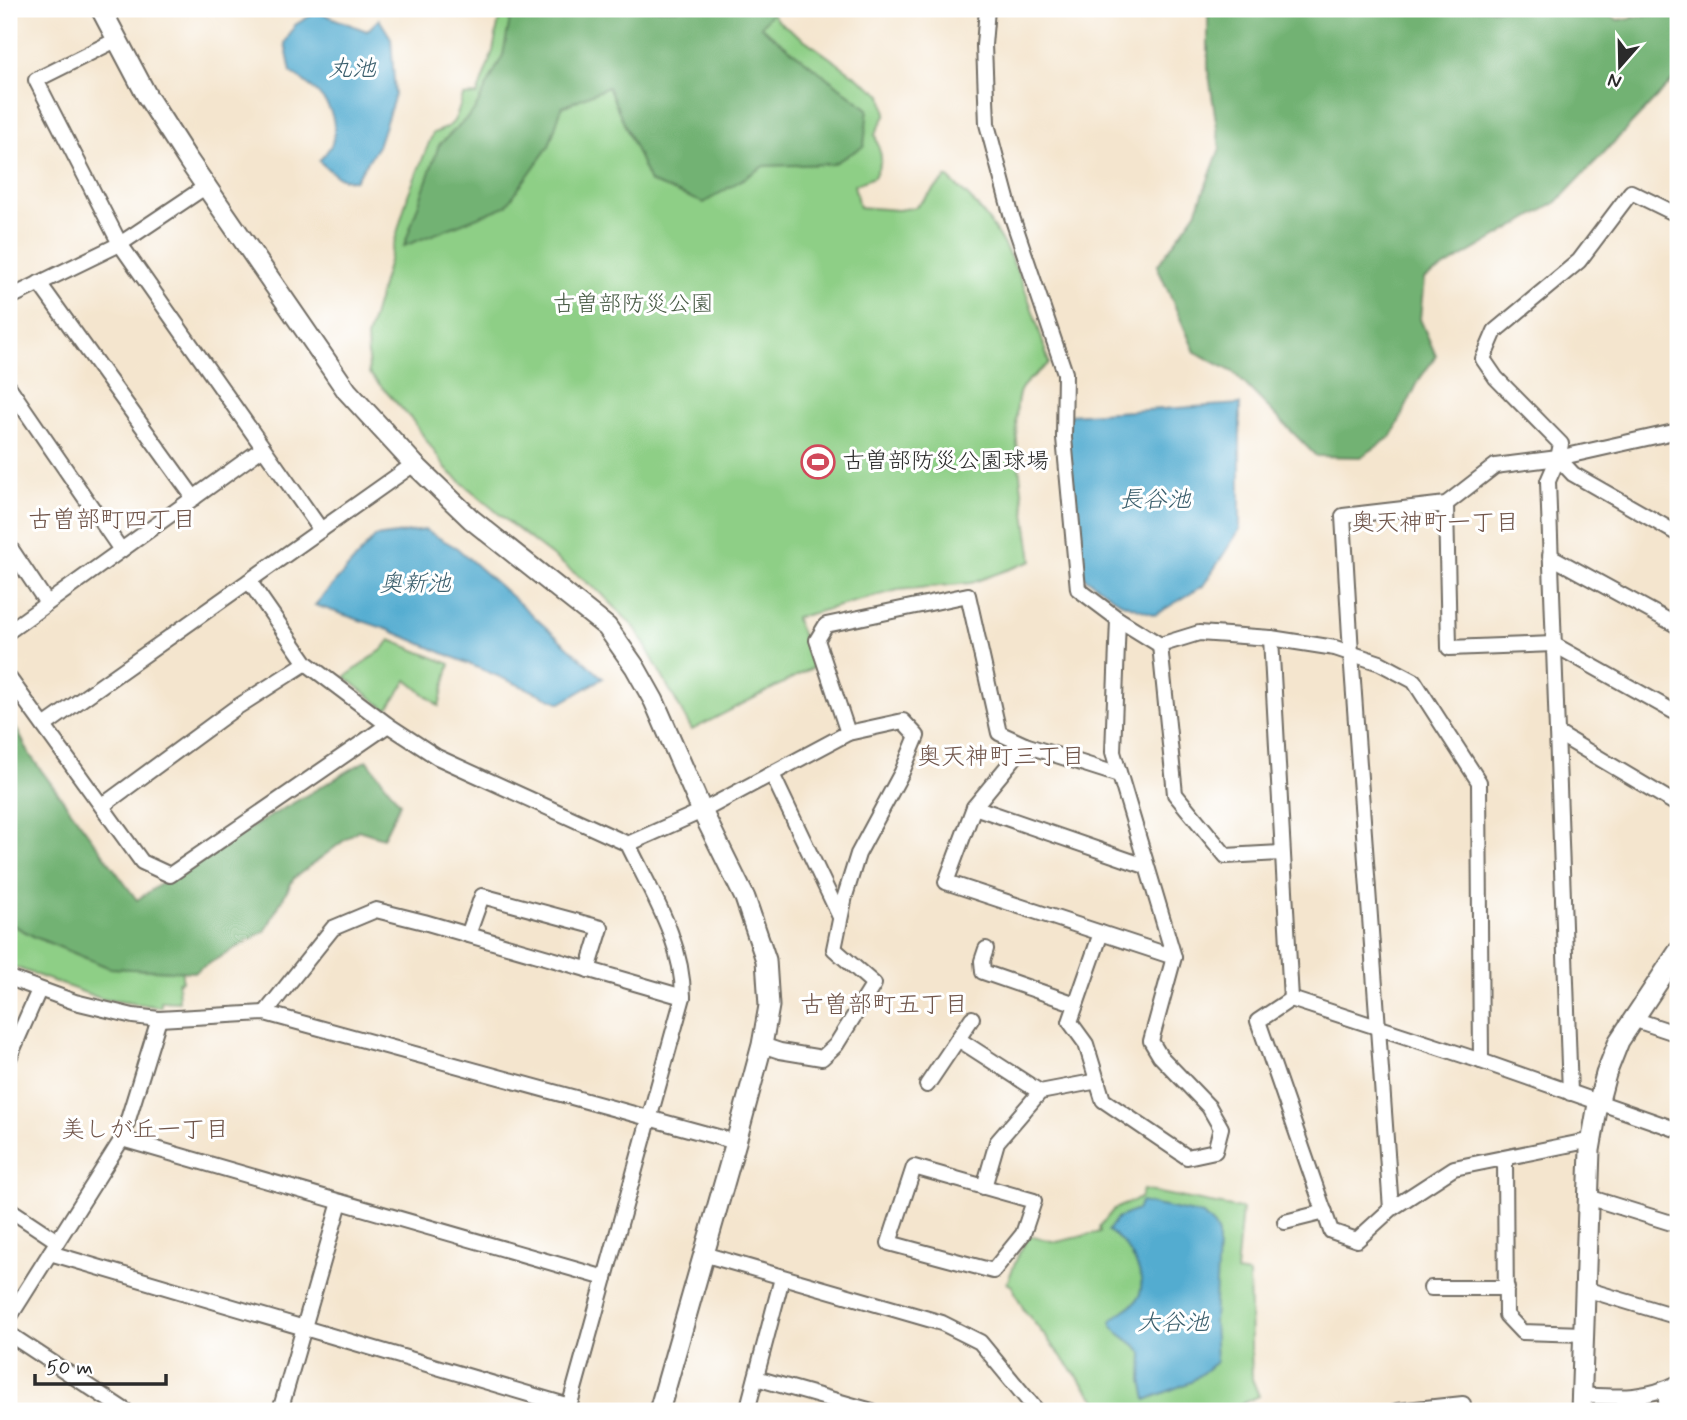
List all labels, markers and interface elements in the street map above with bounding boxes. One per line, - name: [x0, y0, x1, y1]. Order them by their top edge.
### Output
- north arrow: [1586, 32, 1656, 102]
- water label: 丸池: [328, 54, 377, 85]
- text: N: [1604, 67, 1625, 94]
- park label: 古曽部防災公園: [553, 290, 714, 320]
- sports icon: 古曽部防災公園球場: [799, 443, 837, 481]
- place label: 古曽部防災公園球場: [842, 447, 1049, 477]
- water label: 長谷池: [1119, 485, 1192, 516]
- district label: 古曽部町四丁目: [28, 505, 196, 536]
- district label: 奥天神町一丁目: [1351, 508, 1519, 539]
- water label: 奥新池: [379, 569, 452, 600]
- district label: 奥天神町三丁目: [917, 742, 1085, 773]
- district label: 古曽部町五丁目: [800, 990, 968, 1021]
- district label: 美しが丘一丁目: [61, 1115, 229, 1146]
- water label: 大谷池: [1137, 1308, 1210, 1339]
- scale bar: [35, 1343, 166, 1387]
- text: 50 m: [46, 1354, 93, 1382]

